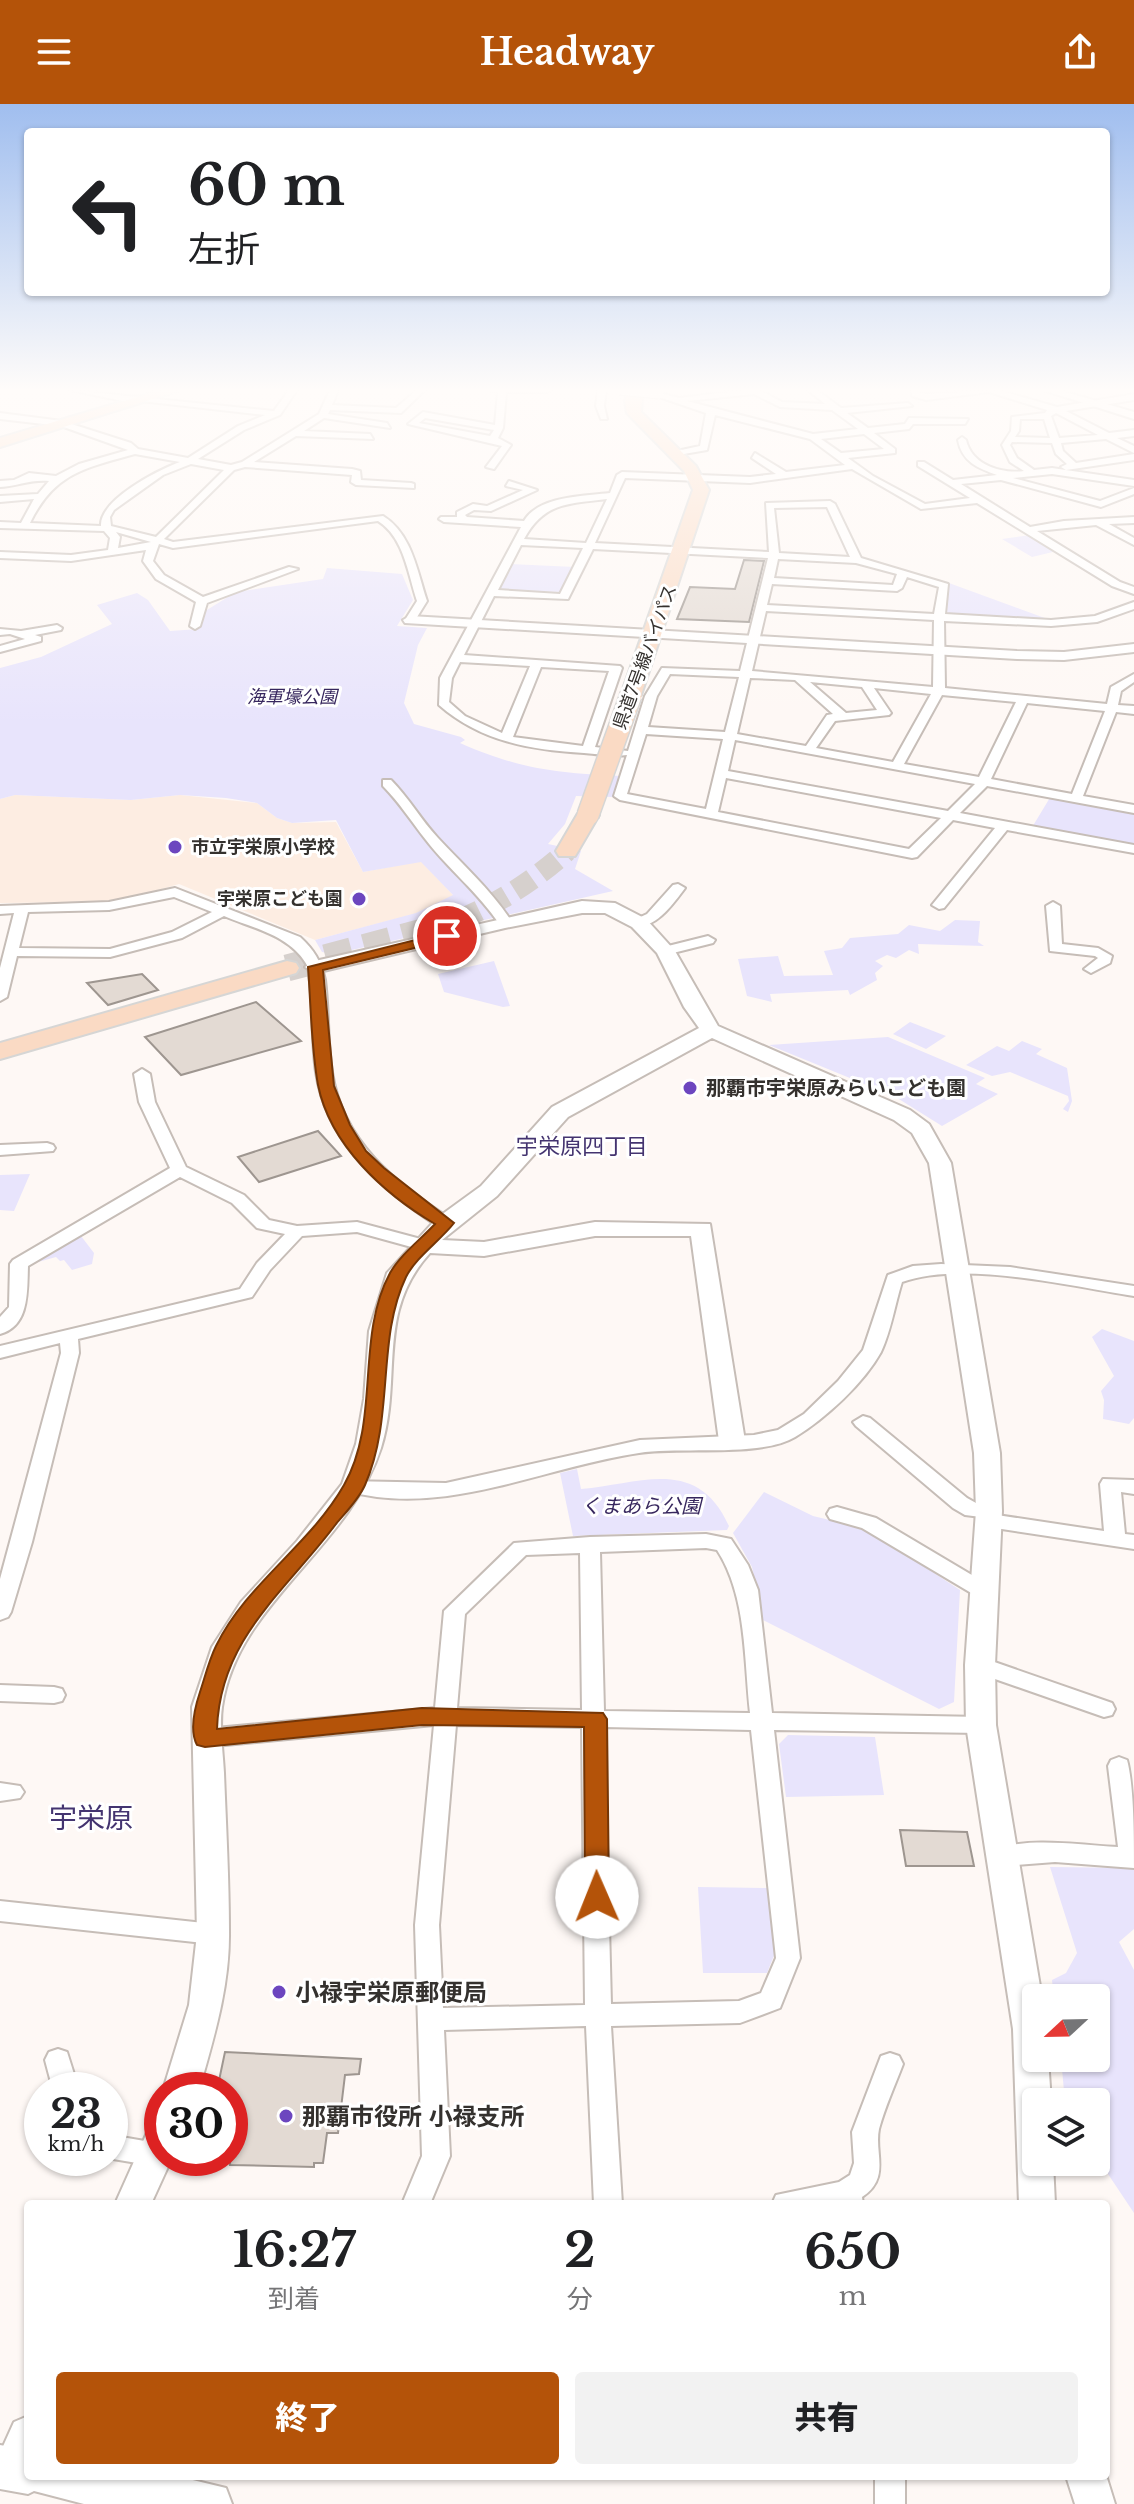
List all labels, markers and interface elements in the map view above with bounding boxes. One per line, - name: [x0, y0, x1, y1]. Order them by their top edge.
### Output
- icon: menu: [32, 30, 76, 74]
- text: Headway: [480, 30, 654, 75]
- icon: share: [1058, 30, 1102, 74]
- text: 60 m: [188, 151, 345, 220]
- icon: left: [56, 160, 160, 264]
- text: 左折: [188, 227, 260, 272]
- street label: 県道7号線バイパス: [609, 581, 681, 733]
- park label: 海軍壕公園: [247, 686, 340, 708]
- place label: 市立宇栄原小学校: [191, 836, 335, 858]
- marker: 市立宇栄原小学校: [166, 838, 184, 856]
- place label: 宇栄原こども園: [217, 888, 343, 910]
- marker: 宇栄原こども園: [350, 890, 368, 908]
- pin: [413, 902, 481, 970]
- icon: arrive: [425, 914, 469, 958]
- place label: 那覇市宇栄原みらいこども園: [706, 1076, 966, 1100]
- marker: 那覇市宇栄原みらいこども園: [681, 1079, 699, 1097]
- district label: 宇栄原四丁目: [516, 1133, 648, 1160]
- park label: くまあら公園: [581, 1494, 704, 1518]
- district label: 宇栄原: [49, 1801, 133, 1836]
- position arrow: [555, 1855, 639, 1939]
- place label: 小禄宇栄原郵便局: [295, 1978, 487, 2007]
- marker: 小禄宇栄原郵便局: [270, 1983, 288, 2001]
- north arrow: [1022, 1984, 1110, 2072]
- map controls: [1022, 1984, 1110, 2176]
- speed limit sign: 30: [144, 2072, 248, 2176]
- button: layers: [1022, 2088, 1110, 2176]
- text: 23: [50, 2089, 102, 2139]
- place label: 那覇市役所 小禄支所: [302, 2102, 524, 2131]
- marker: 那覇市役所 小禄支所: [277, 2107, 295, 2125]
- text: km/h: [48, 2132, 104, 2156]
- text: 16:27: [233, 2220, 356, 2280]
- text: 2: [564, 2220, 596, 2280]
- text: 650: [804, 2222, 901, 2282]
- text: m: [839, 2280, 867, 2312]
- text: 到着: [268, 2283, 320, 2315]
- text: 分: [567, 2283, 593, 2315]
- button: 終了: [56, 2372, 559, 2464]
- button: 共有: [575, 2372, 1078, 2464]

